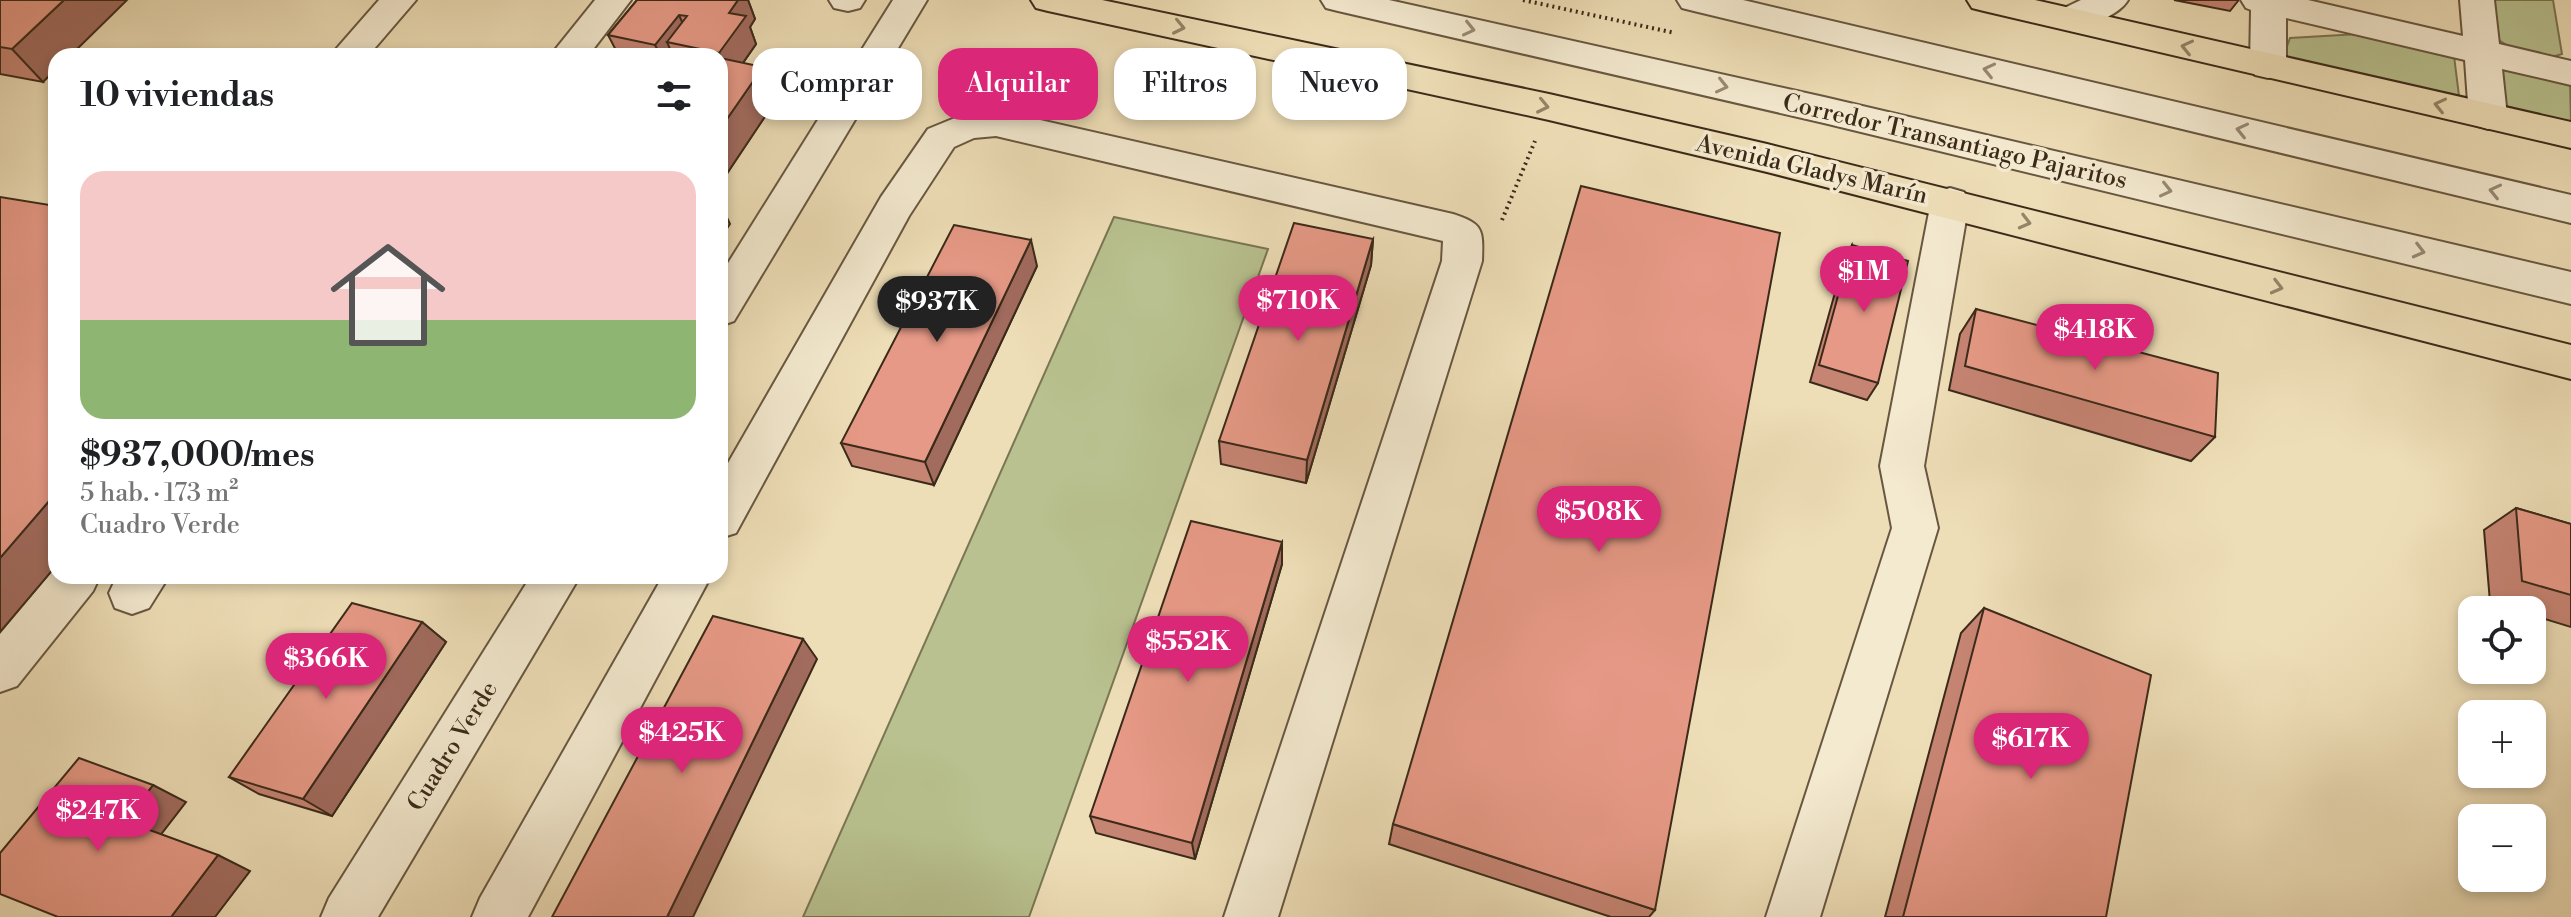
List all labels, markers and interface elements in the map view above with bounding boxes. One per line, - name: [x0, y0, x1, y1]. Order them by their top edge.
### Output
- one-way arrow: [1173, 18, 1186, 35]
- one-way arrow: [1462, 20, 1475, 37]
- one-way arrow: [2181, 39, 2194, 56]
- chip: Comprar: [752, 48, 922, 120]
- chip: Alquilar: [938, 48, 1098, 120]
- chip: Filtros: [1114, 48, 1256, 120]
- chip: Nuevo: [1272, 48, 1407, 120]
- one-way arrow: [1983, 62, 1997, 79]
- icon: filters: [652, 74, 696, 118]
- text: 10 viviendas: [80, 75, 274, 117]
- one-way arrow: [1715, 77, 1729, 94]
- street label: Corredor Transantiago Pajaritos: [1780, 88, 2130, 196]
- one-way arrow: [1536, 97, 1549, 114]
- one-way arrow: [2434, 98, 2448, 115]
- one-way arrow: [2236, 122, 2250, 139]
- street label: Avenida Gladys Marín: [1692, 129, 1930, 211]
- one-way arrow: [2159, 181, 2173, 198]
- one-way arrow: [2489, 183, 2503, 200]
- one-way arrow: [2018, 212, 2032, 229]
- icon: home: [316, 223, 460, 367]
- one-way arrow: [2412, 242, 2426, 259]
- pin: $1M: [1825, 246, 1903, 314]
- text: $1M: [1838, 256, 1890, 288]
- pin: $710K: [1242, 275, 1354, 343]
- pin: $937K: [881, 276, 993, 344]
- one-way arrow: [2270, 277, 2283, 294]
- text: $710K: [1256, 285, 1340, 317]
- text: $937K: [895, 286, 979, 318]
- pin: $418K: [2039, 304, 2151, 372]
- text: $418K: [2054, 314, 2136, 346]
- text: $937,000/mes: [80, 435, 315, 477]
- text: 5 hab. · 173 m²: [80, 477, 238, 509]
- pin: $508K: [1543, 486, 1655, 554]
- text: $508K: [1555, 496, 1643, 528]
- text: Cuadro Verde: [80, 509, 240, 541]
- map controls: [2458, 596, 2546, 892]
- button: locate: [2458, 596, 2546, 684]
- pin: $552K: [1132, 616, 1244, 684]
- text: $552K: [1145, 626, 1231, 658]
- pin: $366K: [270, 633, 382, 701]
- text: $366K: [284, 643, 368, 675]
- street label: Cuadro Verde: [401, 676, 505, 817]
- button: +: [2458, 700, 2546, 788]
- pin: $425K: [626, 707, 738, 775]
- pin: $617K: [1975, 713, 2087, 781]
- text: $425K: [639, 717, 725, 749]
- text: $617K: [1992, 723, 2070, 755]
- pin: $247K: [42, 785, 154, 853]
- text: $247K: [56, 795, 140, 827]
- button: −: [2458, 804, 2546, 892]

